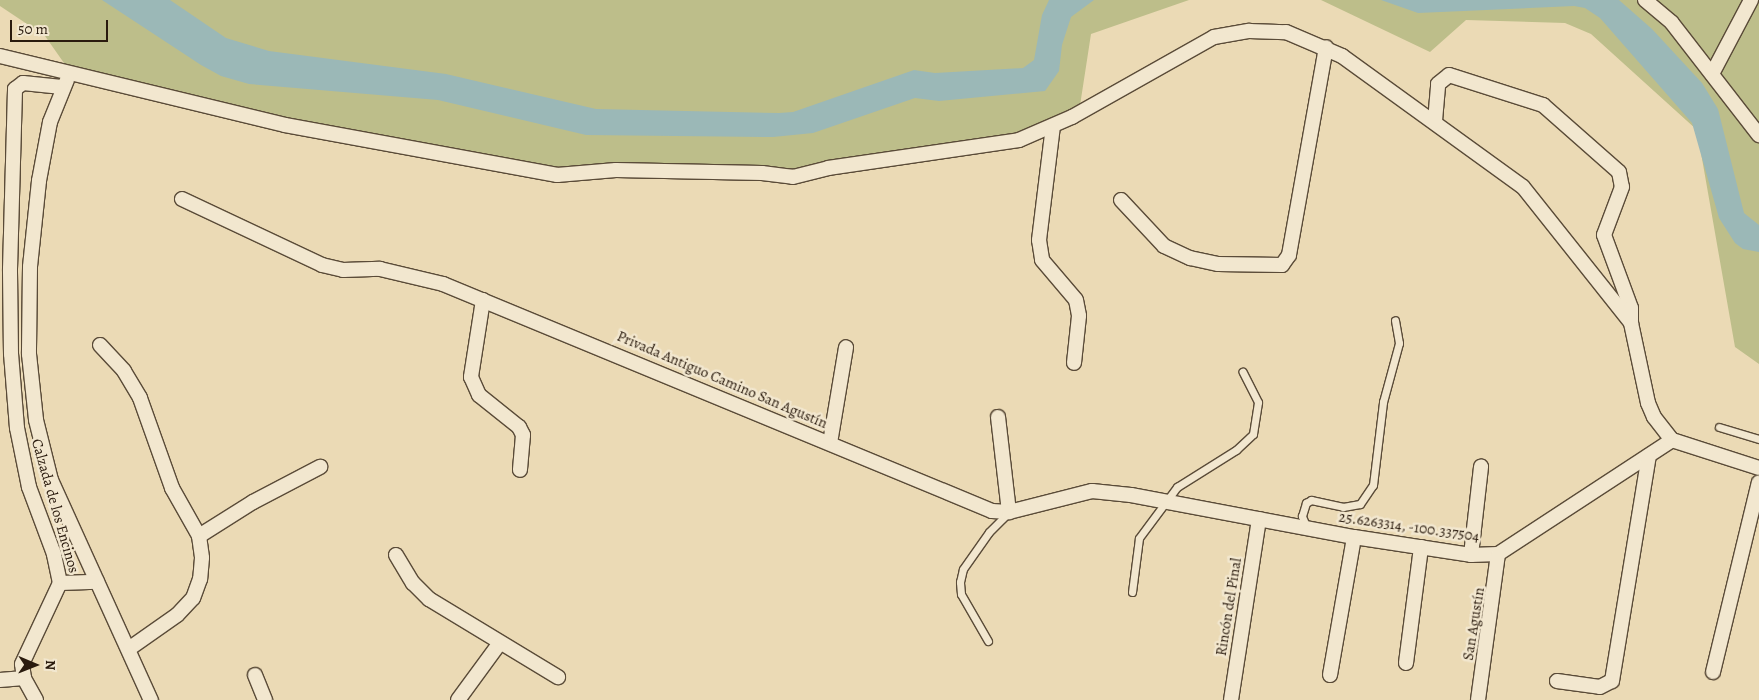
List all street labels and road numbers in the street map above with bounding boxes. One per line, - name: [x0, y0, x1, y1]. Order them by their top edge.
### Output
- street label: Privada Antiguo Camino San Agustín: [614, 327, 830, 433]
- street label: Calzada de los Encinos: [27, 437, 83, 575]
- street label: 25.6263314, -100.337504: [1337, 508, 1481, 546]
- street label: Rincón del Pinal: [1212, 557, 1246, 657]
- street label: San Agustín: [1459, 586, 1489, 662]

